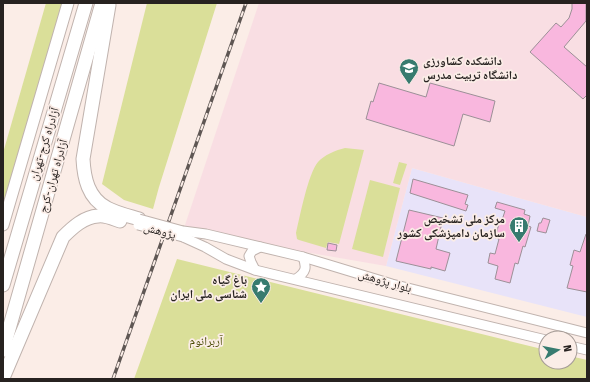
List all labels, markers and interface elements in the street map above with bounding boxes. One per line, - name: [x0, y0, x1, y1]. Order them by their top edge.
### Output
- place label: دانشکده کشاورزی دانشگاه تربیت مدرس: [423, 54, 517, 83]
- school or university icon: دانشکده کشاورزی دانشگاه تربیت مدرس: [398, 57, 420, 85]
- street label: آزادراه کرج-تهران: [26, 105, 62, 182]
- street label: آزادراه تهران-کرج: [36, 137, 70, 214]
- place label: مرکز ملی تشخیص سازمان دامپزشکی کشور: [397, 212, 505, 241]
- building icon: مرکز ملی تشخیص سازمان دامپزشکی کشور: [508, 215, 530, 243]
- street label: پژوهش: [142, 220, 178, 242]
- street label: بلوار پژوهش: [357, 267, 413, 296]
- place label: باغ گیاه‌ شناسی ملی ایران: [170, 273, 247, 302]
- place icon: باغ گیاه‌ شناسی ملی ایران: [250, 276, 272, 304]
- north arrow: [538, 330, 578, 370]
- park label: آربرانوم: [189, 334, 224, 349]
- text: N: [560, 344, 574, 353]

